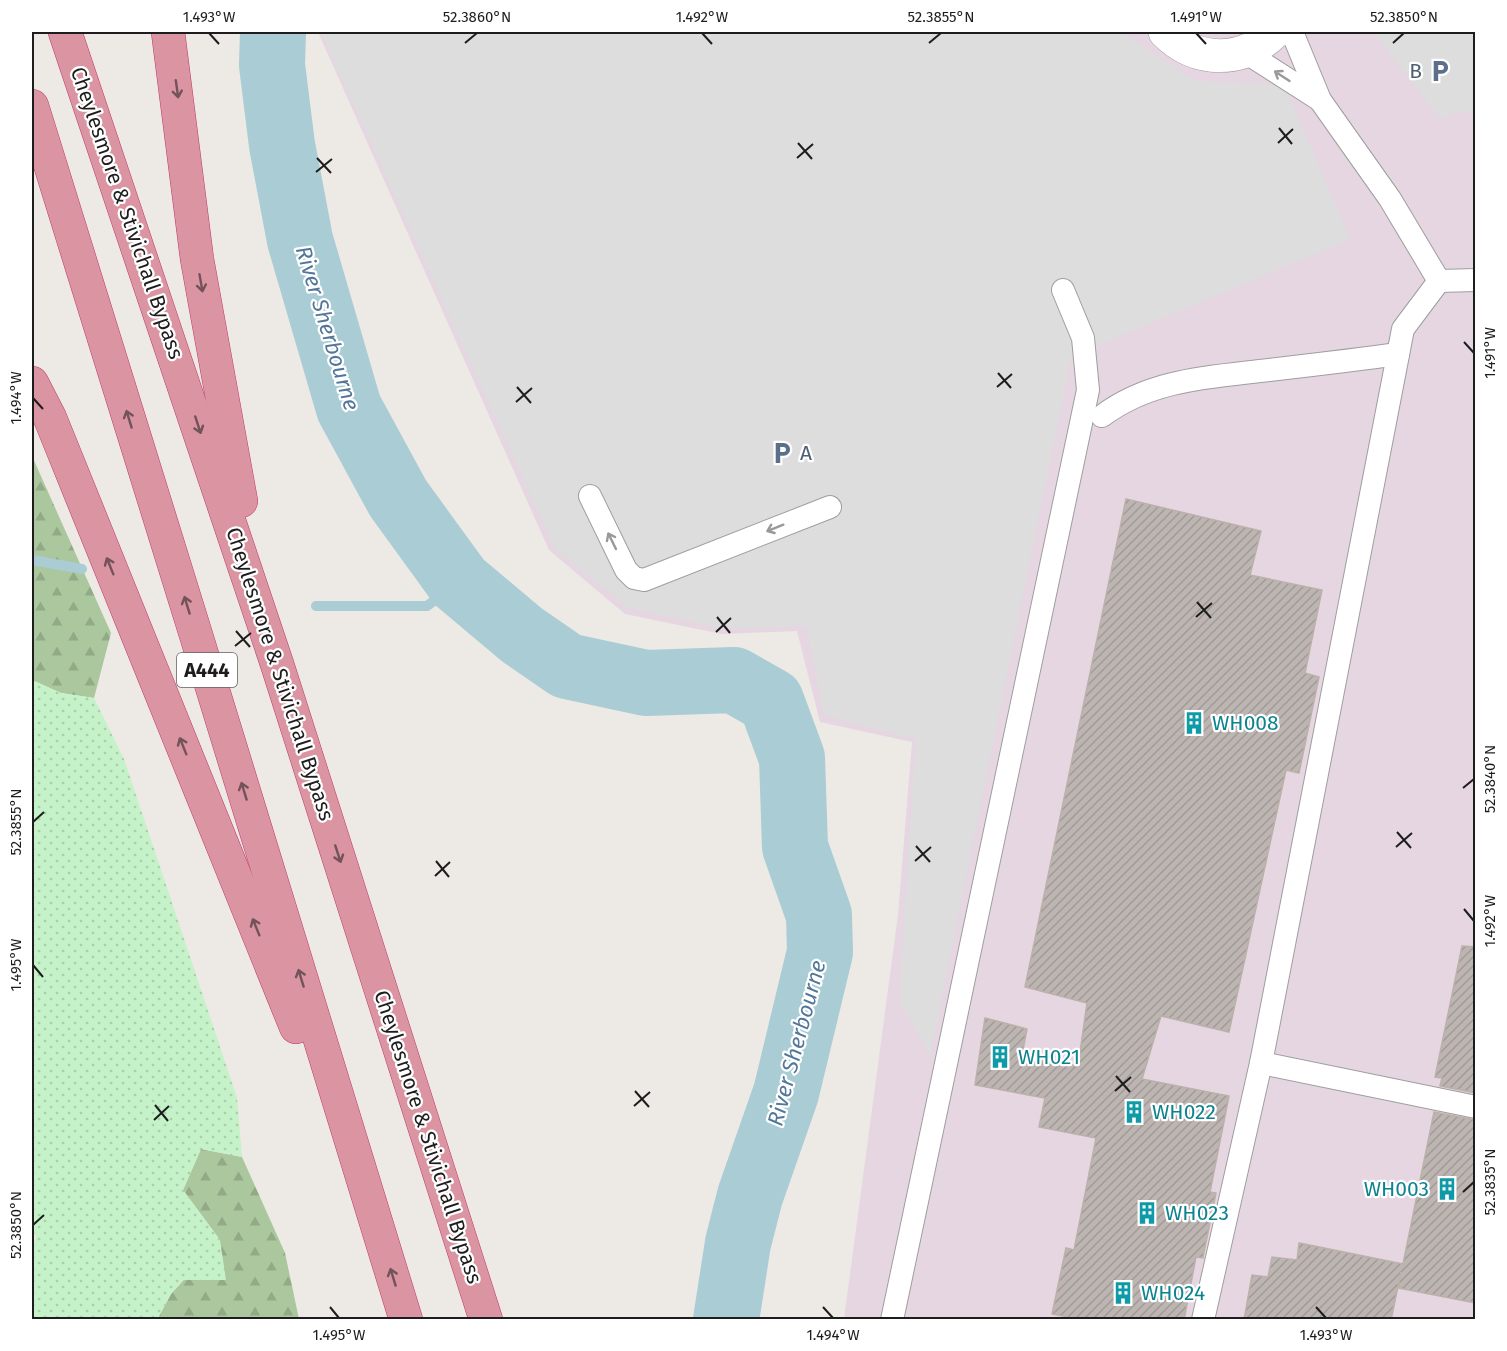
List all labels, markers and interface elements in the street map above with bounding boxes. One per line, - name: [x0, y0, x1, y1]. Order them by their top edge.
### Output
- text: 1.493°W: [183, 8, 236, 26]
- text: 52.3860°N: [443, 8, 511, 26]
- text: 1.492°W: [676, 8, 729, 26]
- text: 52.3855°N: [907, 8, 975, 26]
- text: 1.491°W: [1170, 8, 1222, 26]
- text: 52.3850°N: [1370, 8, 1438, 26]
- place label: B: [1409, 58, 1422, 84]
- parking icon: B: [1427, 58, 1453, 84]
- street label: Cheylesmore & Stivichall Bypass: [65, 64, 189, 363]
- one-way arrow: [1275, 70, 1291, 82]
- one-way arrow: [171, 79, 182, 99]
- water label: River Sherbourne: [290, 243, 365, 414]
- one-way arrow: [196, 273, 207, 292]
- text: 1.491°W: [1481, 327, 1499, 379]
- text: 1.494°W: [7, 371, 25, 425]
- one-way arrow: [123, 410, 134, 429]
- one-way arrow: [193, 415, 204, 434]
- parking icon: A: [769, 440, 795, 466]
- place label: A: [800, 440, 812, 466]
- one-way arrow: [766, 523, 785, 534]
- street label: Cheylesmore & Stivichall Bypass: [220, 524, 340, 824]
- one-way arrow: [605, 533, 617, 551]
- one-way arrow: [104, 557, 115, 575]
- one-way arrow: [181, 596, 192, 615]
- road number: A444: [177, 653, 237, 687]
- building icon: WH008: [1181, 710, 1207, 736]
- place label: WH008: [1212, 710, 1279, 736]
- one-way arrow: [177, 738, 188, 756]
- text: 52.3840°N: [1481, 745, 1499, 813]
- one-way arrow: [238, 782, 249, 801]
- text: 52.3855°N: [7, 788, 25, 856]
- one-way arrow: [333, 844, 344, 863]
- text: 1.492°W: [1481, 894, 1499, 947]
- one-way arrow: [250, 918, 261, 937]
- text: 1.495°W: [7, 938, 25, 991]
- water label: River Sherbourne: [761, 957, 832, 1129]
- one-way arrow: [295, 969, 306, 988]
- street label: Cheylesmore & Stivichall Bypass: [368, 987, 488, 1287]
- building icon: WH021: [987, 1044, 1013, 1070]
- place label: WH021: [1018, 1044, 1080, 1070]
- building icon: WH022: [1121, 1099, 1147, 1125]
- place label: WH022: [1152, 1099, 1216, 1125]
- text: 52.3835°N: [1481, 1148, 1499, 1216]
- place label: WH003: [1364, 1176, 1429, 1202]
- building icon: WH003: [1434, 1176, 1460, 1202]
- text: 52.3850°N: [7, 1191, 25, 1259]
- building icon: WH023: [1134, 1200, 1160, 1226]
- place label: WH023: [1165, 1200, 1229, 1226]
- one-way arrow: [387, 1268, 398, 1287]
- building icon: WH024: [1110, 1280, 1136, 1306]
- place label: WH024: [1141, 1280, 1205, 1306]
- text: 1.495°W: [313, 1326, 366, 1344]
- text: 1.494°W: [806, 1326, 860, 1344]
- text: 1.493°W: [1300, 1326, 1353, 1344]

